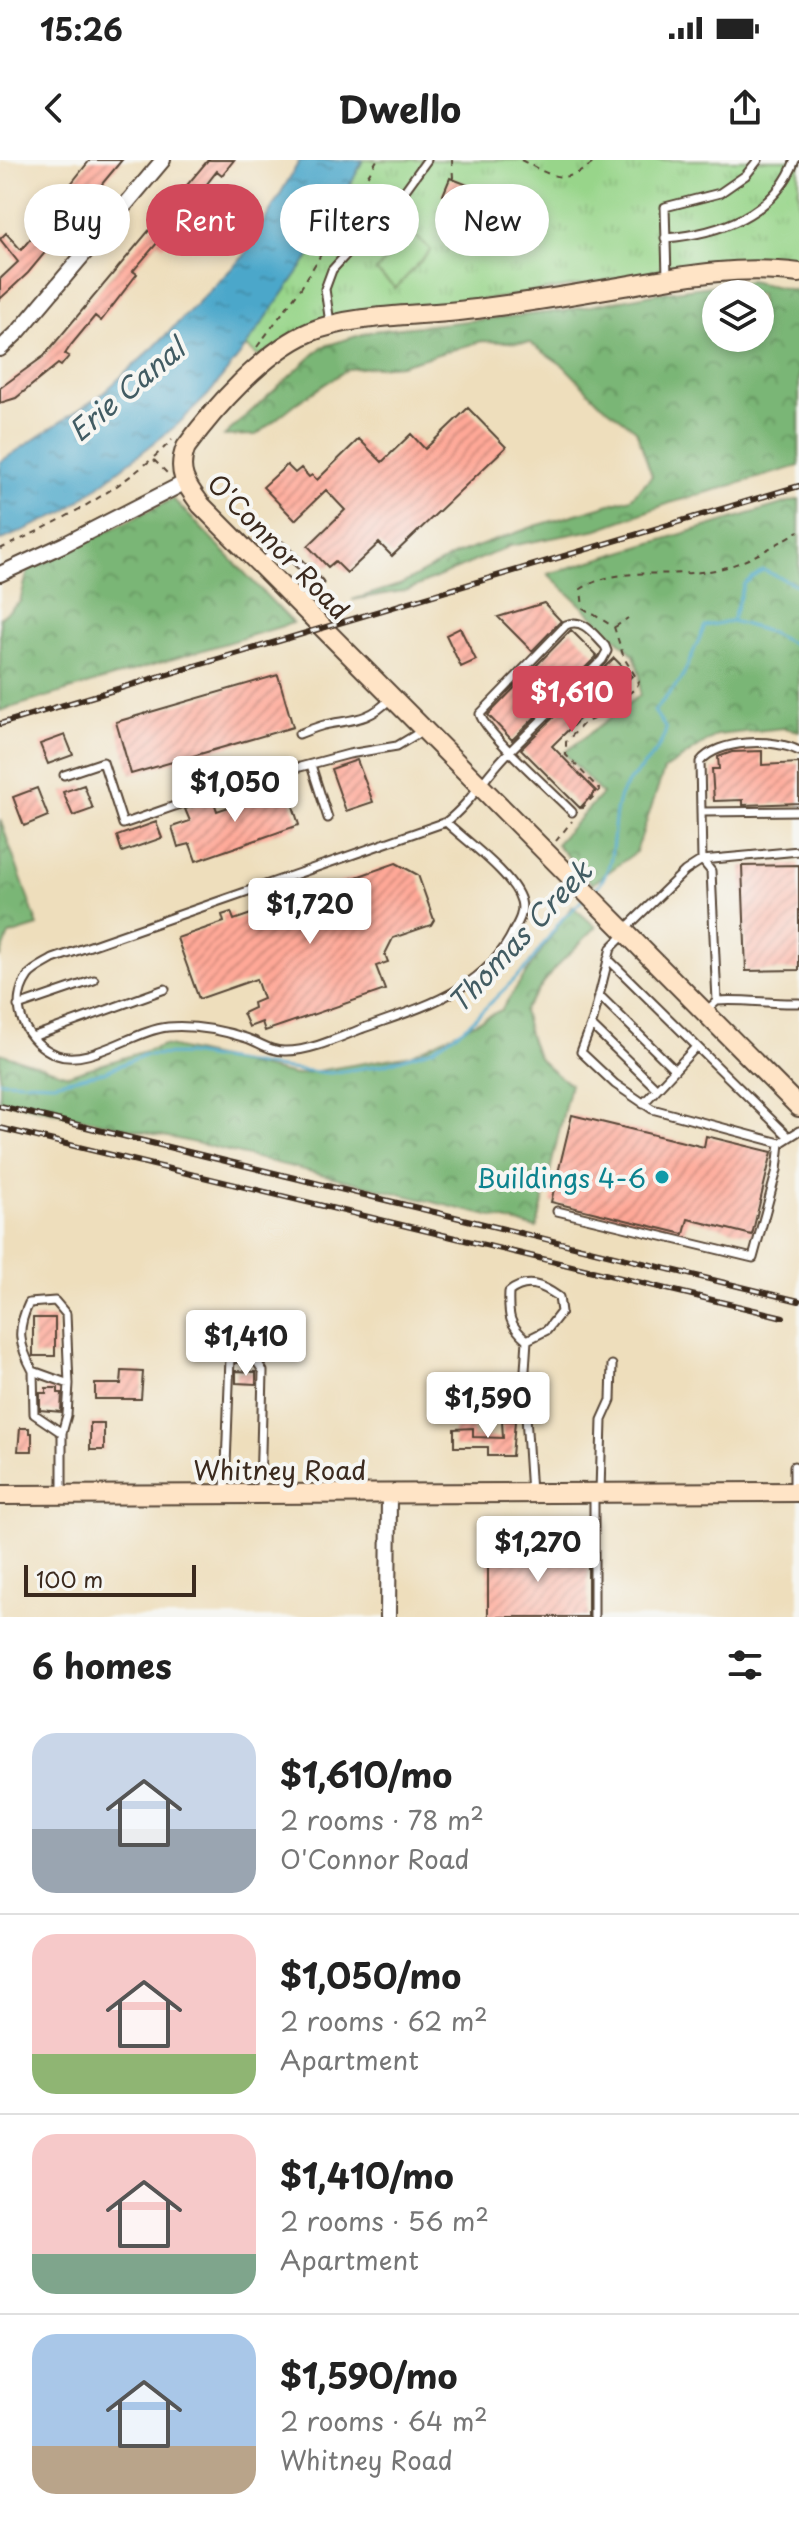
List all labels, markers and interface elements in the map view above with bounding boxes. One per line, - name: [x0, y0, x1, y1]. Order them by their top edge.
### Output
- text: 15:26: [40, 6, 123, 51]
- text: Dwello: [338, 81, 461, 135]
- icon: back: [32, 86, 76, 130]
- icon: share: [723, 86, 767, 130]
- chip: Buy: [24, 184, 130, 256]
- chip: Rent: [146, 184, 264, 256]
- chip: Filters: [280, 184, 419, 256]
- chip: New: [435, 184, 549, 256]
- map controls: [702, 280, 774, 352]
- button: layers: [702, 280, 774, 352]
- water label: Erie Canal: [58, 325, 197, 451]
- street label: O'Connor Road: [199, 464, 359, 628]
- pin: $1,610: [507, 666, 637, 734]
- text: $1,610: [531, 672, 613, 711]
- pin: $1,050: [170, 756, 300, 824]
- text: $1,050: [190, 762, 280, 801]
- water label: Thomas Creek: [437, 849, 602, 1022]
- pin: $1,720: [245, 878, 375, 946]
- text: $1,720: [266, 884, 354, 923]
- place label: Buildings 4-6: [476, 1158, 646, 1197]
- marker: Buildings 4-6: [653, 1168, 671, 1186]
- pin: $1,410: [181, 1310, 311, 1378]
- text: $1,410: [204, 1316, 288, 1355]
- pin: $1,590: [423, 1372, 553, 1440]
- text: $1,590: [445, 1378, 531, 1417]
- street label: Whitney Road: [194, 1450, 366, 1489]
- pin: $1,270: [473, 1516, 603, 1584]
- text: $1,270: [495, 1522, 581, 1561]
- scale bar: [24, 1561, 196, 1597]
- text: 100 m: [36, 1562, 103, 1595]
- text: 6 homes: [32, 1639, 172, 1691]
- icon: filters: [723, 1643, 767, 1687]
- text: $1,610/mo: [280, 1748, 452, 1800]
- icon: home: [96, 1765, 192, 1861]
- text: 2 rooms · 78 m²: [280, 1800, 484, 1839]
- text: O'Connor Road: [280, 1839, 470, 1878]
- text: $1,050/mo: [280, 1949, 461, 2001]
- icon: home: [96, 1966, 192, 2062]
- text: 2 rooms · 62 m²: [280, 2001, 488, 2040]
- text: Apartment: [280, 2040, 419, 2079]
- text: $1,410/mo: [280, 2149, 454, 2201]
- icon: home: [96, 2166, 192, 2262]
- text: 2 rooms · 56 m²: [280, 2201, 489, 2240]
- text: Apartment: [280, 2240, 419, 2279]
- text: $1,590/mo: [280, 2349, 457, 2401]
- icon: home: [96, 2366, 192, 2462]
- text: 2 rooms · 64 m²: [280, 2401, 488, 2440]
- text: Whitney Road: [280, 2440, 453, 2479]

